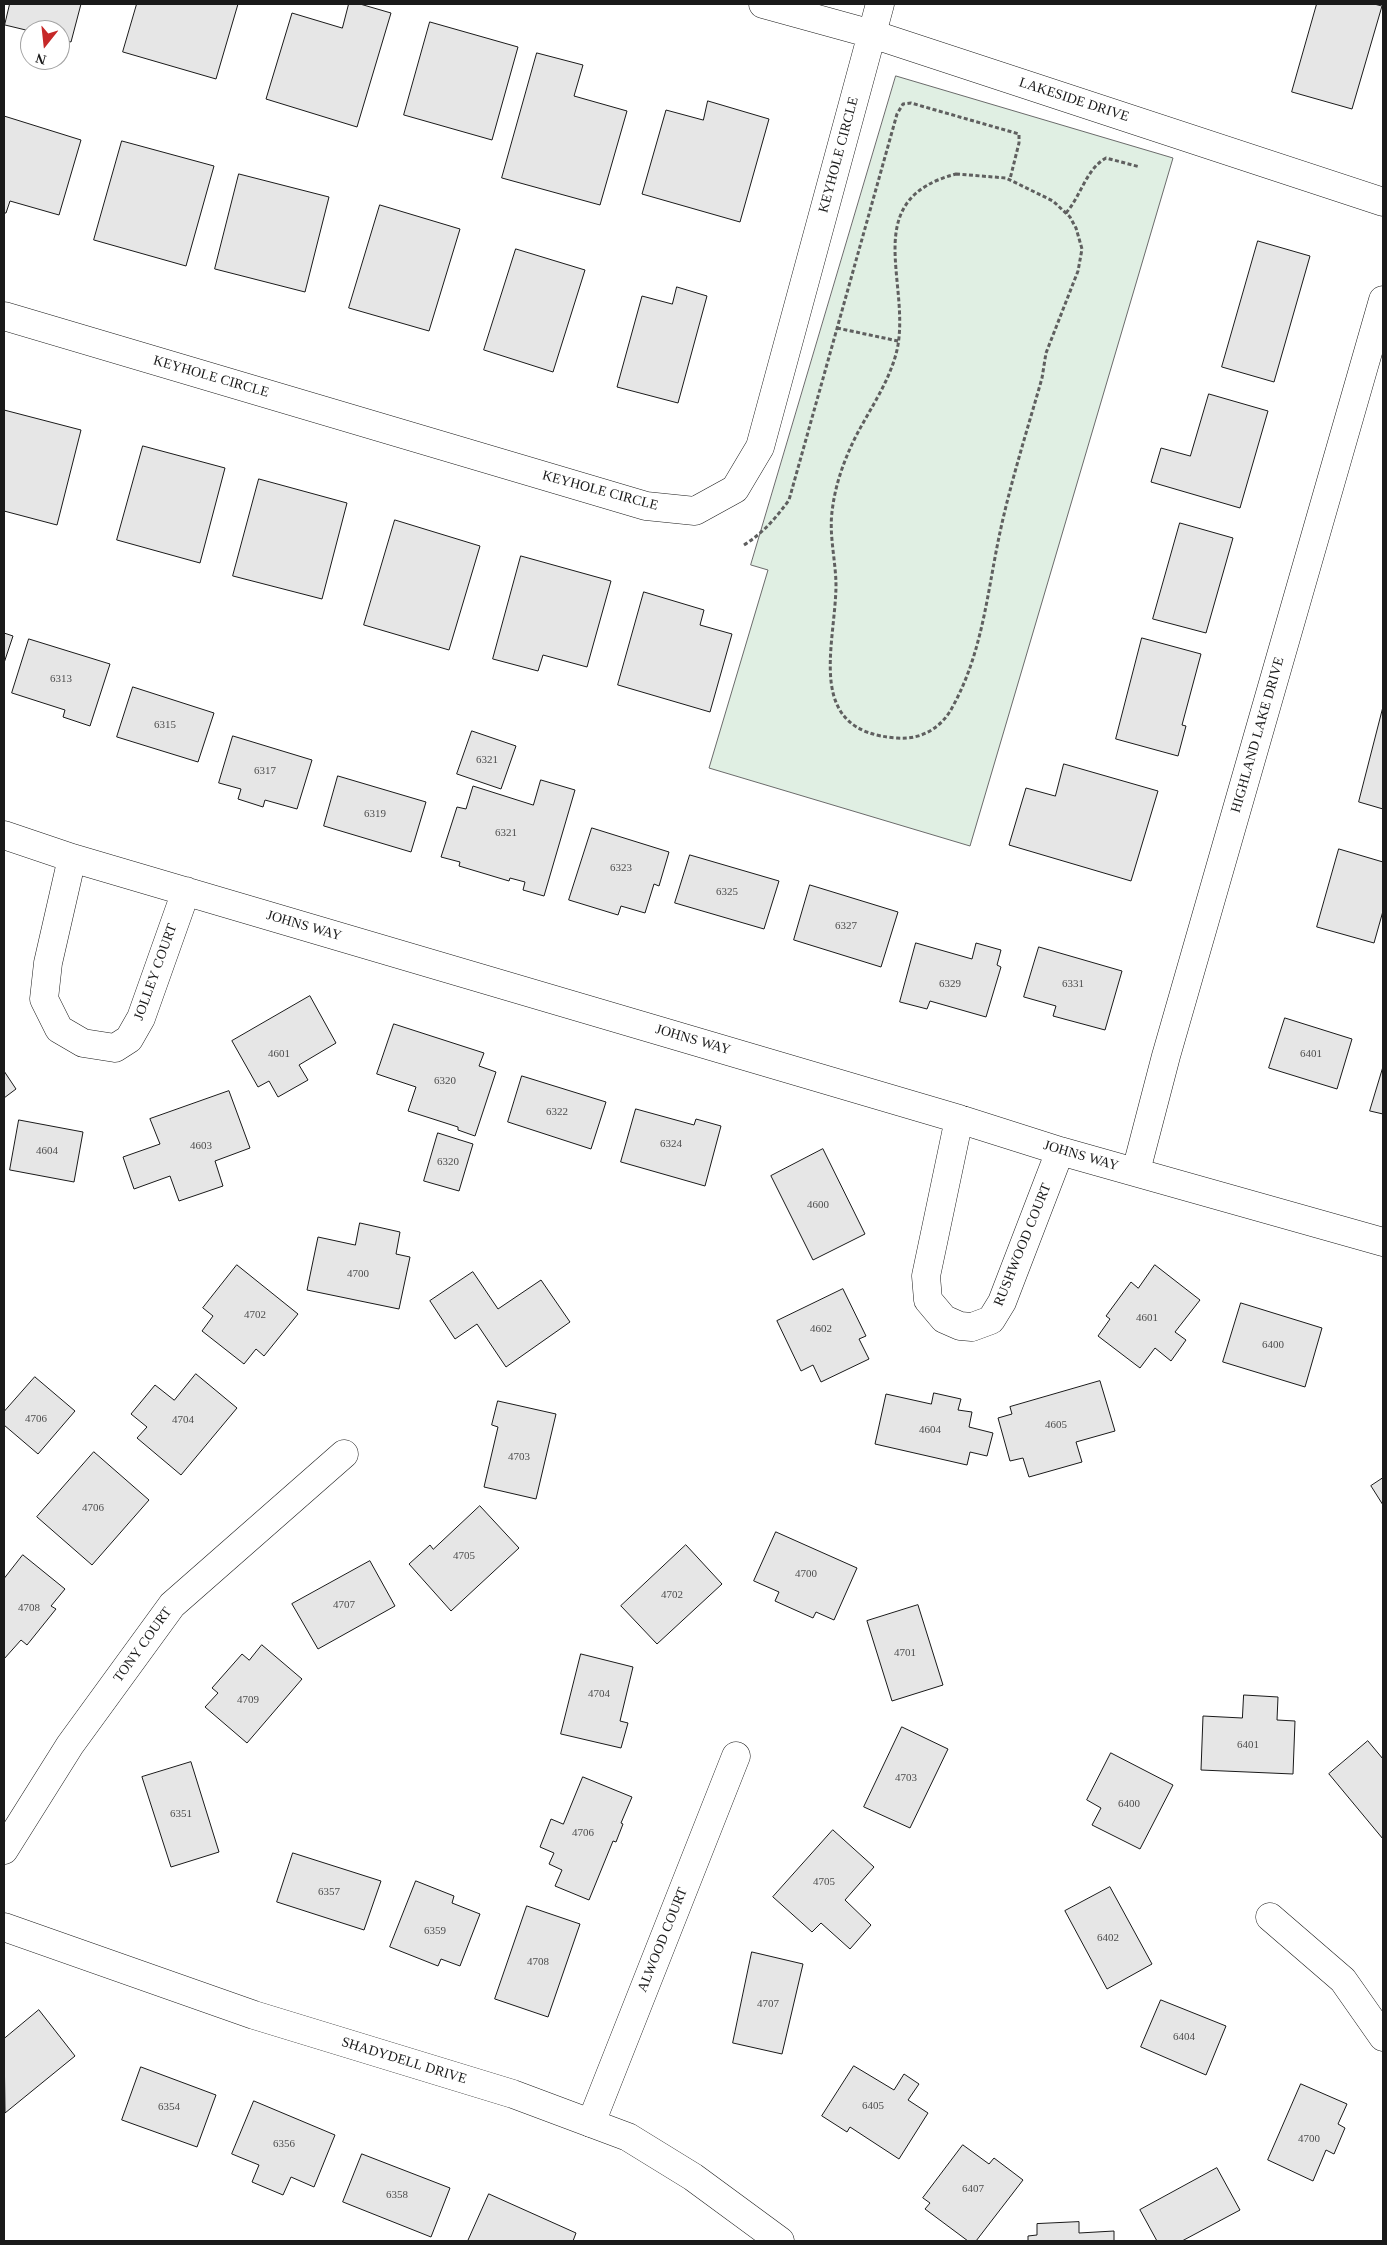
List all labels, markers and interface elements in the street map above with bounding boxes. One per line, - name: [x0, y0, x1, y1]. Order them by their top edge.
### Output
- north arrow: [20, 20, 70, 70]
- text: N: [34, 50, 48, 68]
- street label: LAKESIDE DRIVE: [1017, 74, 1131, 126]
- street label: KEYHOLE CIRCLE: [815, 95, 863, 215]
- street label: KEYHOLE CIRCLE: [151, 352, 271, 402]
- street label: KEYHOLE CIRCLE: [540, 467, 660, 515]
- street label: HIGHLAND LAKE DRIVE: [1228, 655, 1288, 815]
- house number: 6313: [50, 672, 72, 686]
- house number: 6315: [154, 718, 176, 732]
- house number: 6321: [476, 753, 498, 767]
- house number: 6317: [254, 764, 276, 778]
- house number: 6319: [364, 807, 386, 821]
- house number: 6321: [495, 826, 517, 840]
- house number: 6323: [610, 861, 632, 875]
- house number: 6325: [716, 885, 738, 899]
- street label: JOHNS WAY: [264, 907, 344, 945]
- house number: 6327: [835, 919, 857, 933]
- street label: JOLLEY COURT: [131, 921, 181, 1023]
- house number: 6329: [939, 977, 961, 991]
- house number: 6331: [1062, 977, 1084, 991]
- street label: JOHNS WAY: [653, 1021, 733, 1059]
- house number: 4601: [268, 1047, 290, 1061]
- house number: 6401: [1300, 1047, 1322, 1061]
- house number: 6320: [434, 1074, 456, 1088]
- house number: 6322: [546, 1105, 568, 1119]
- house number: 6324: [660, 1137, 682, 1151]
- street label: JOHNS WAY: [1041, 1137, 1121, 1175]
- house number: 4603: [190, 1139, 212, 1153]
- house number: 4604: [36, 1144, 58, 1158]
- house number: 6320: [437, 1155, 459, 1169]
- street label: RUSHWOOD COURT: [991, 1181, 1055, 1309]
- house number: 4600: [807, 1198, 829, 1212]
- house number: 4700: [347, 1267, 369, 1281]
- house number: 4702: [244, 1308, 266, 1322]
- house number: 4601: [1136, 1311, 1158, 1325]
- house number: 4602: [810, 1322, 832, 1336]
- house number: 6400: [1262, 1338, 1284, 1352]
- house number: 4706: [25, 1412, 47, 1426]
- house number: 4704: [172, 1413, 194, 1427]
- house number: 4605: [1045, 1418, 1067, 1432]
- house number: 4604: [919, 1423, 941, 1437]
- house number: 4703: [508, 1450, 530, 1464]
- house number: 4706: [82, 1501, 104, 1515]
- house number: 4705: [453, 1549, 475, 1563]
- house number: 4700: [795, 1567, 817, 1581]
- house number: 4702: [661, 1588, 683, 1602]
- house number: 4707: [333, 1598, 355, 1612]
- house number: 4708: [18, 1601, 40, 1615]
- street label: TONY COURT: [110, 1604, 176, 1686]
- house number: 4701: [894, 1646, 916, 1660]
- house number: 4704: [588, 1687, 610, 1701]
- house number: 4709: [237, 1693, 259, 1707]
- house number: 6401: [1237, 1738, 1259, 1752]
- house number: 4703: [895, 1771, 917, 1785]
- house number: 6400: [1118, 1797, 1140, 1811]
- house number: 6351: [170, 1807, 192, 1821]
- house number: 4706: [572, 1826, 594, 1840]
- house number: 4705: [813, 1875, 835, 1889]
- house number: 6357: [318, 1885, 340, 1899]
- street label: ALWOOD COURT: [634, 1885, 692, 1995]
- house number: 6359: [424, 1924, 446, 1938]
- house number: 6402: [1097, 1931, 1119, 1945]
- house number: 4708: [527, 1955, 549, 1969]
- house number: 4707: [757, 1997, 779, 2011]
- house number: 6404: [1173, 2030, 1195, 2044]
- street label: SHADYDELL DRIVE: [339, 2034, 469, 2088]
- house number: 6405: [862, 2099, 884, 2113]
- house number: 6354: [158, 2100, 180, 2114]
- house number: 4700: [1298, 2132, 1320, 2146]
- house number: 6356: [273, 2137, 295, 2151]
- house number: 6407: [962, 2182, 984, 2196]
- house number: 6358: [386, 2188, 408, 2202]

